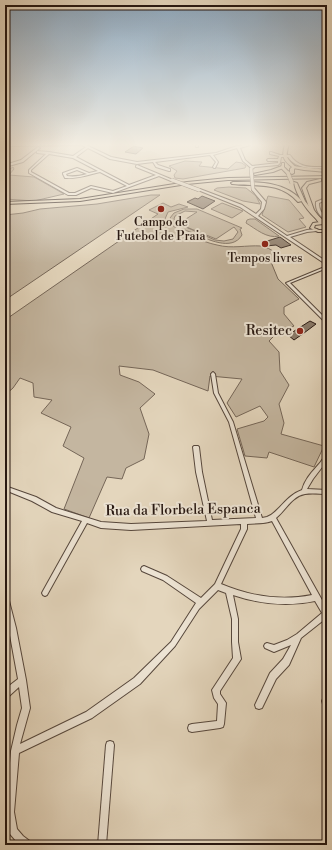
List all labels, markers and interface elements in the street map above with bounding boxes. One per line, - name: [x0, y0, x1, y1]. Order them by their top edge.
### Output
- marker: Campo de Futebol de Praia: [156, 204, 166, 214]
- place label: Campo de Futebol de Praia: [116, 215, 207, 244]
- marker: Tempos livres: [260, 239, 270, 249]
- place label: Tempos livres: [227, 251, 303, 266]
- place label: Resitec: [246, 322, 292, 340]
- marker: Resitec: [295, 326, 305, 336]
- street label: Rua da Florbela Espanca: [105, 500, 262, 520]

